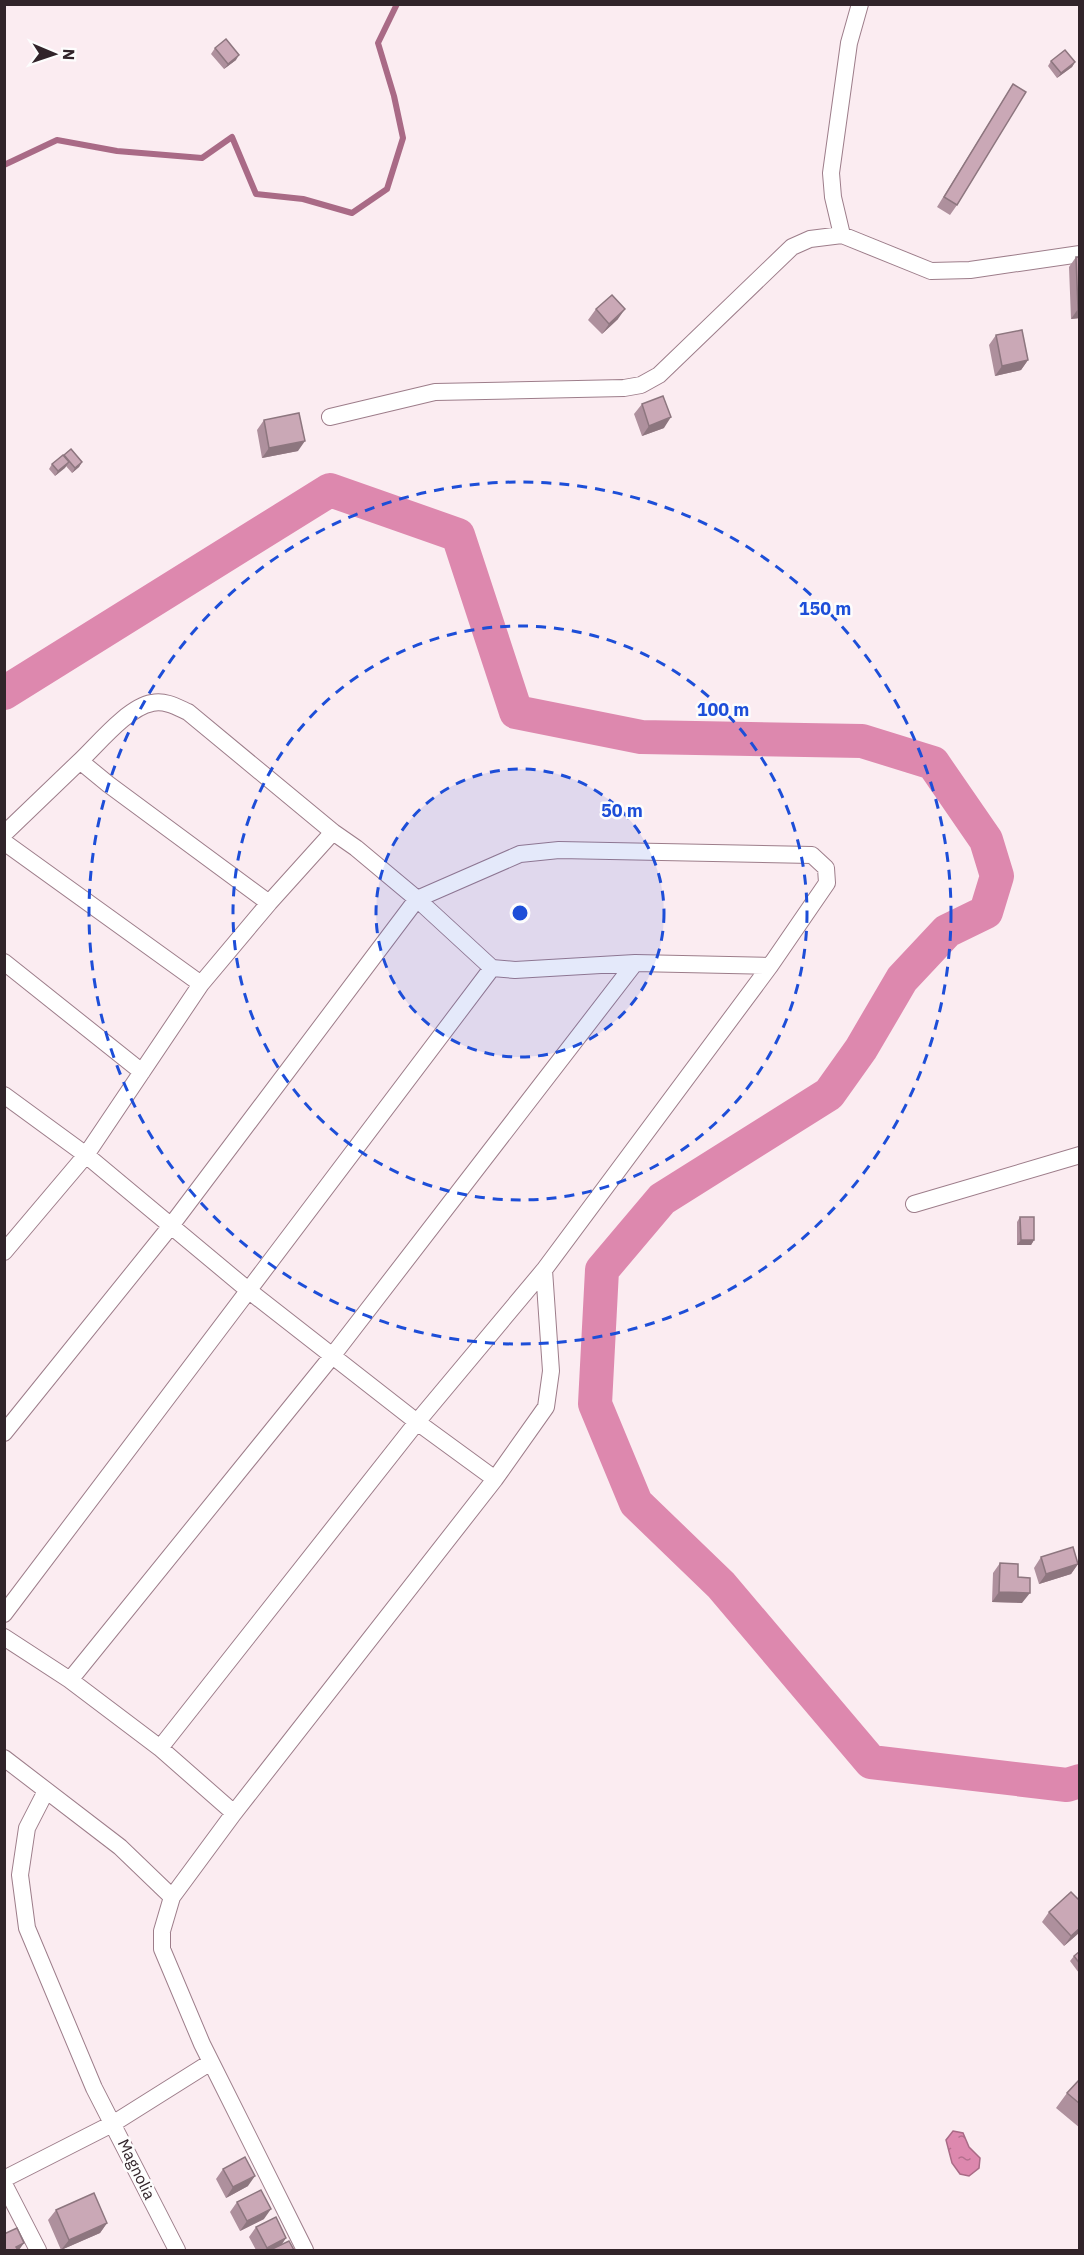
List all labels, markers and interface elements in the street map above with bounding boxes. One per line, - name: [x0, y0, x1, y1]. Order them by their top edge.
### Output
- north arrow: [24, 24, 84, 84]
- text: N: [59, 48, 79, 61]
- text: 150 m: [799, 597, 851, 620]
- text: 100 m: [697, 698, 749, 721]
- text: 50 m: [601, 799, 643, 822]
- centre of rings: [510, 903, 530, 923]
- street label: Magnolia: [114, 2135, 160, 2203]

